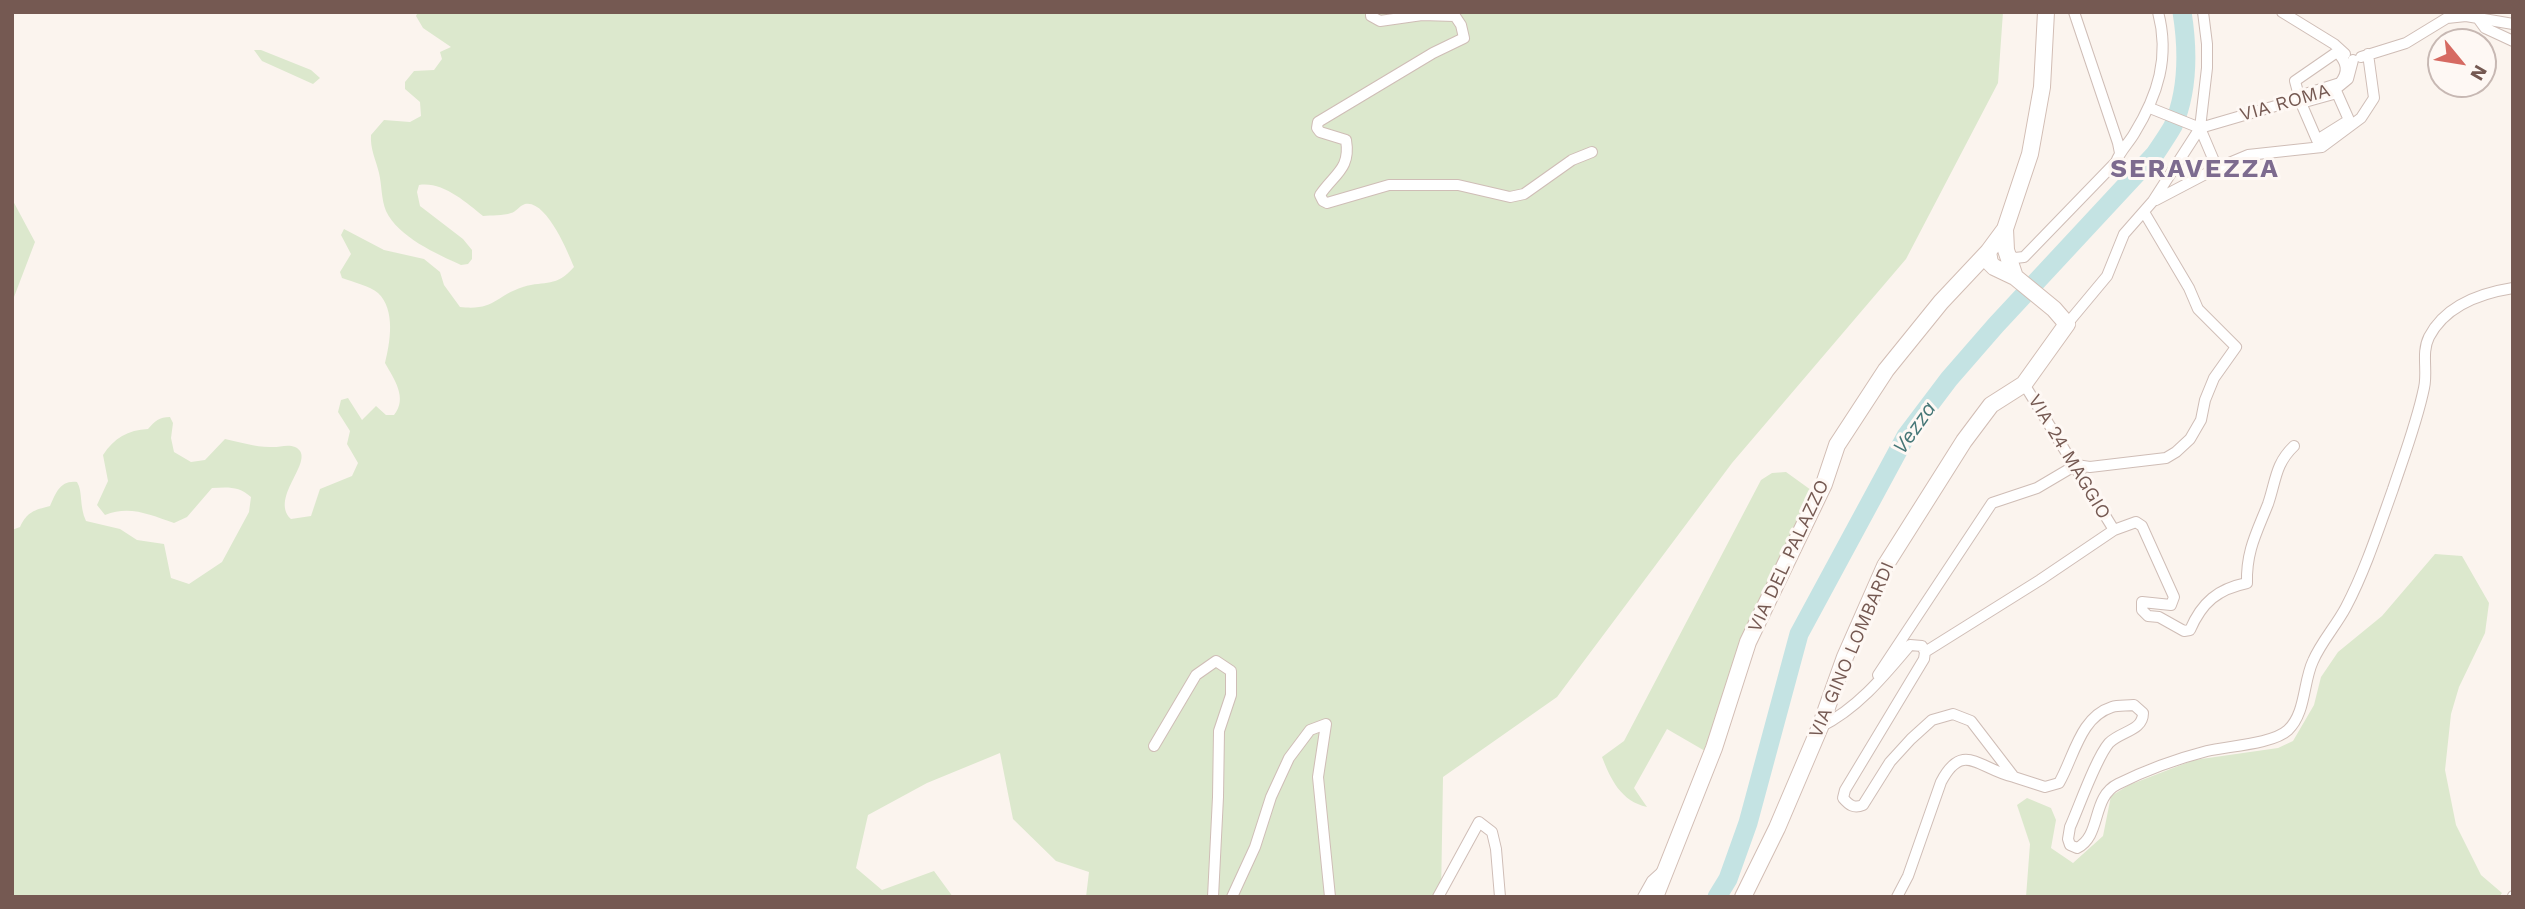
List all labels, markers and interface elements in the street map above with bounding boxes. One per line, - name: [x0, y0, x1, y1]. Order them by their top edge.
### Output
- north arrow: [2427, 28, 2497, 98]
- text: N: [2465, 61, 2492, 85]
- street label: VIA ROMA: [2237, 79, 2333, 127]
- district label: SERAVEZZA: [2111, 153, 2279, 185]
- street label: VIA 24 MAGGIO: [2023, 391, 2115, 523]
- water label: Vezza: [1888, 397, 1942, 459]
- street label: VIA DEL PALAZZO: [1744, 476, 1834, 636]
- street label: VIA GINO LOMBARDI: [1805, 559, 1899, 741]

